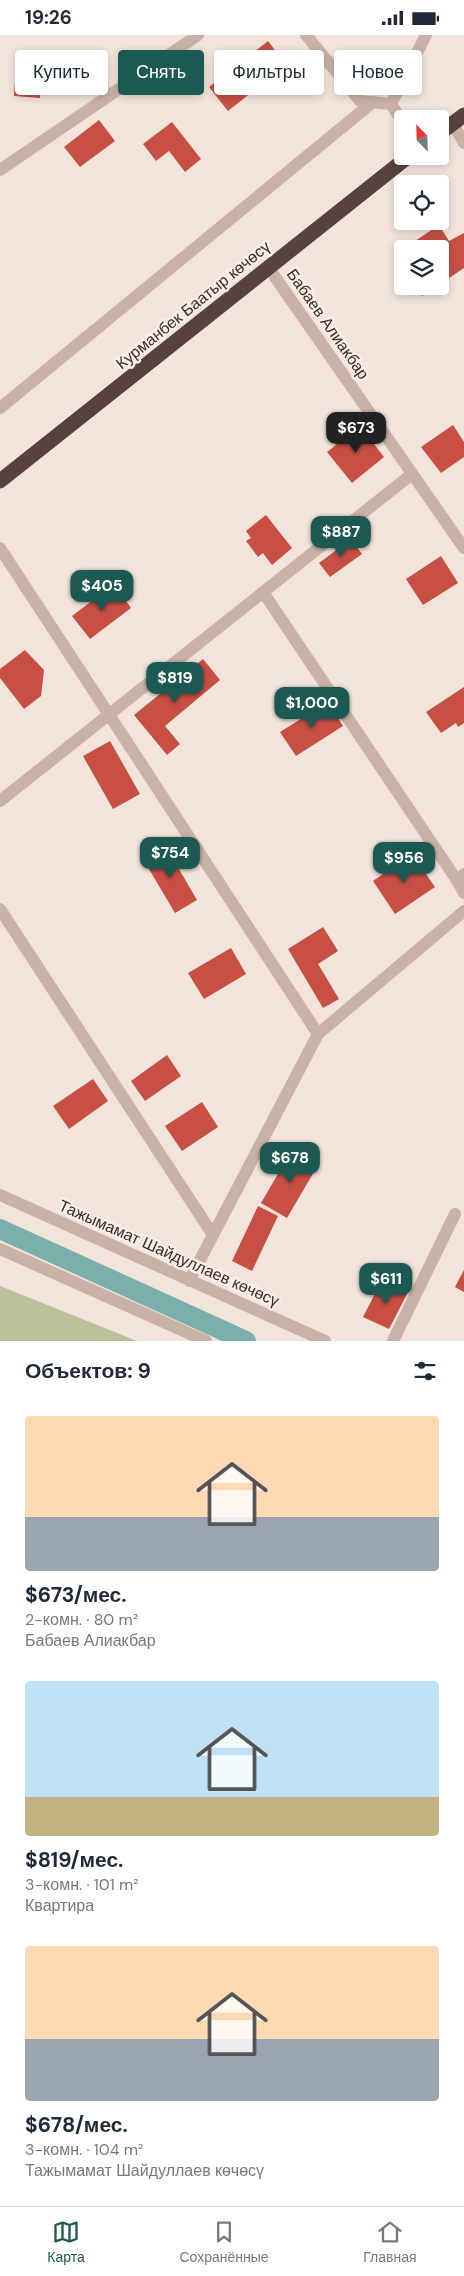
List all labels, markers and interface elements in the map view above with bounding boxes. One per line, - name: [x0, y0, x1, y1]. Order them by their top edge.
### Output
- text: 19:26: [25, 5, 72, 30]
- chip: Купить: [15, 50, 108, 95]
- chip: Снять: [118, 50, 204, 95]
- chip: Фильтры: [214, 50, 324, 95]
- chip: Новое: [334, 50, 422, 95]
- north arrow: [394, 110, 449, 165]
- map controls: [394, 110, 449, 295]
- button: locate: [394, 175, 449, 230]
- street label: Курманбек Баатыр көчөсү: [111, 236, 275, 374]
- button: layers: [394, 240, 449, 295]
- street label: Бабаев Алиакбар: [282, 265, 374, 384]
- pin: $673: [326, 411, 386, 454]
- text: $673: [337, 417, 375, 438]
- pin: $887: [311, 515, 371, 558]
- text: $887: [322, 521, 360, 542]
- pin: $405: [72, 569, 132, 612]
- text: $405: [81, 575, 123, 596]
- pin: $819: [145, 661, 205, 704]
- text: $819: [157, 667, 193, 688]
- pin: $1,000: [271, 687, 353, 729]
- text: $1,000: [285, 692, 339, 713]
- pin: $754: [140, 837, 200, 879]
- pin: $956: [374, 841, 434, 884]
- text: $754: [151, 842, 189, 863]
- text: $956: [384, 847, 424, 868]
- pin: $678: [260, 1141, 320, 1184]
- text: $678: [271, 1147, 309, 1168]
- street label: Тажымамат Шайдуллаев көчөсү: [56, 1195, 282, 1311]
- pin: $611: [356, 1263, 416, 1305]
- text: $611: [370, 1268, 402, 1289]
- text: Объектов: 9: [25, 1357, 151, 1385]
- icon: filters: [411, 1357, 439, 1385]
- icon: home: [187, 1449, 277, 1539]
- text: $673/мес.: [25, 1581, 127, 1609]
- text: 2-комн. · 80 m²: [25, 1609, 138, 1630]
- text: Бабаев Алиакбар: [25, 1630, 156, 1651]
- icon: home: [187, 1714, 277, 1804]
- text: $819/мес.: [25, 1846, 123, 1874]
- text: 3-комн. · 101 m²: [25, 1874, 139, 1895]
- text: Квартира: [25, 1895, 94, 1916]
- icon: home: [187, 1979, 277, 2069]
- text: $678/мес.: [25, 2111, 128, 2139]
- text: 3-комн. · 104 m²: [25, 2139, 143, 2160]
- text: Тажымамат Шайдуллаев көчөсү: [25, 2160, 264, 2181]
- tab: Карта: [47, 2218, 85, 2266]
- tab: Сохранённые: [180, 2218, 269, 2266]
- tab: Главная: [363, 2218, 417, 2266]

